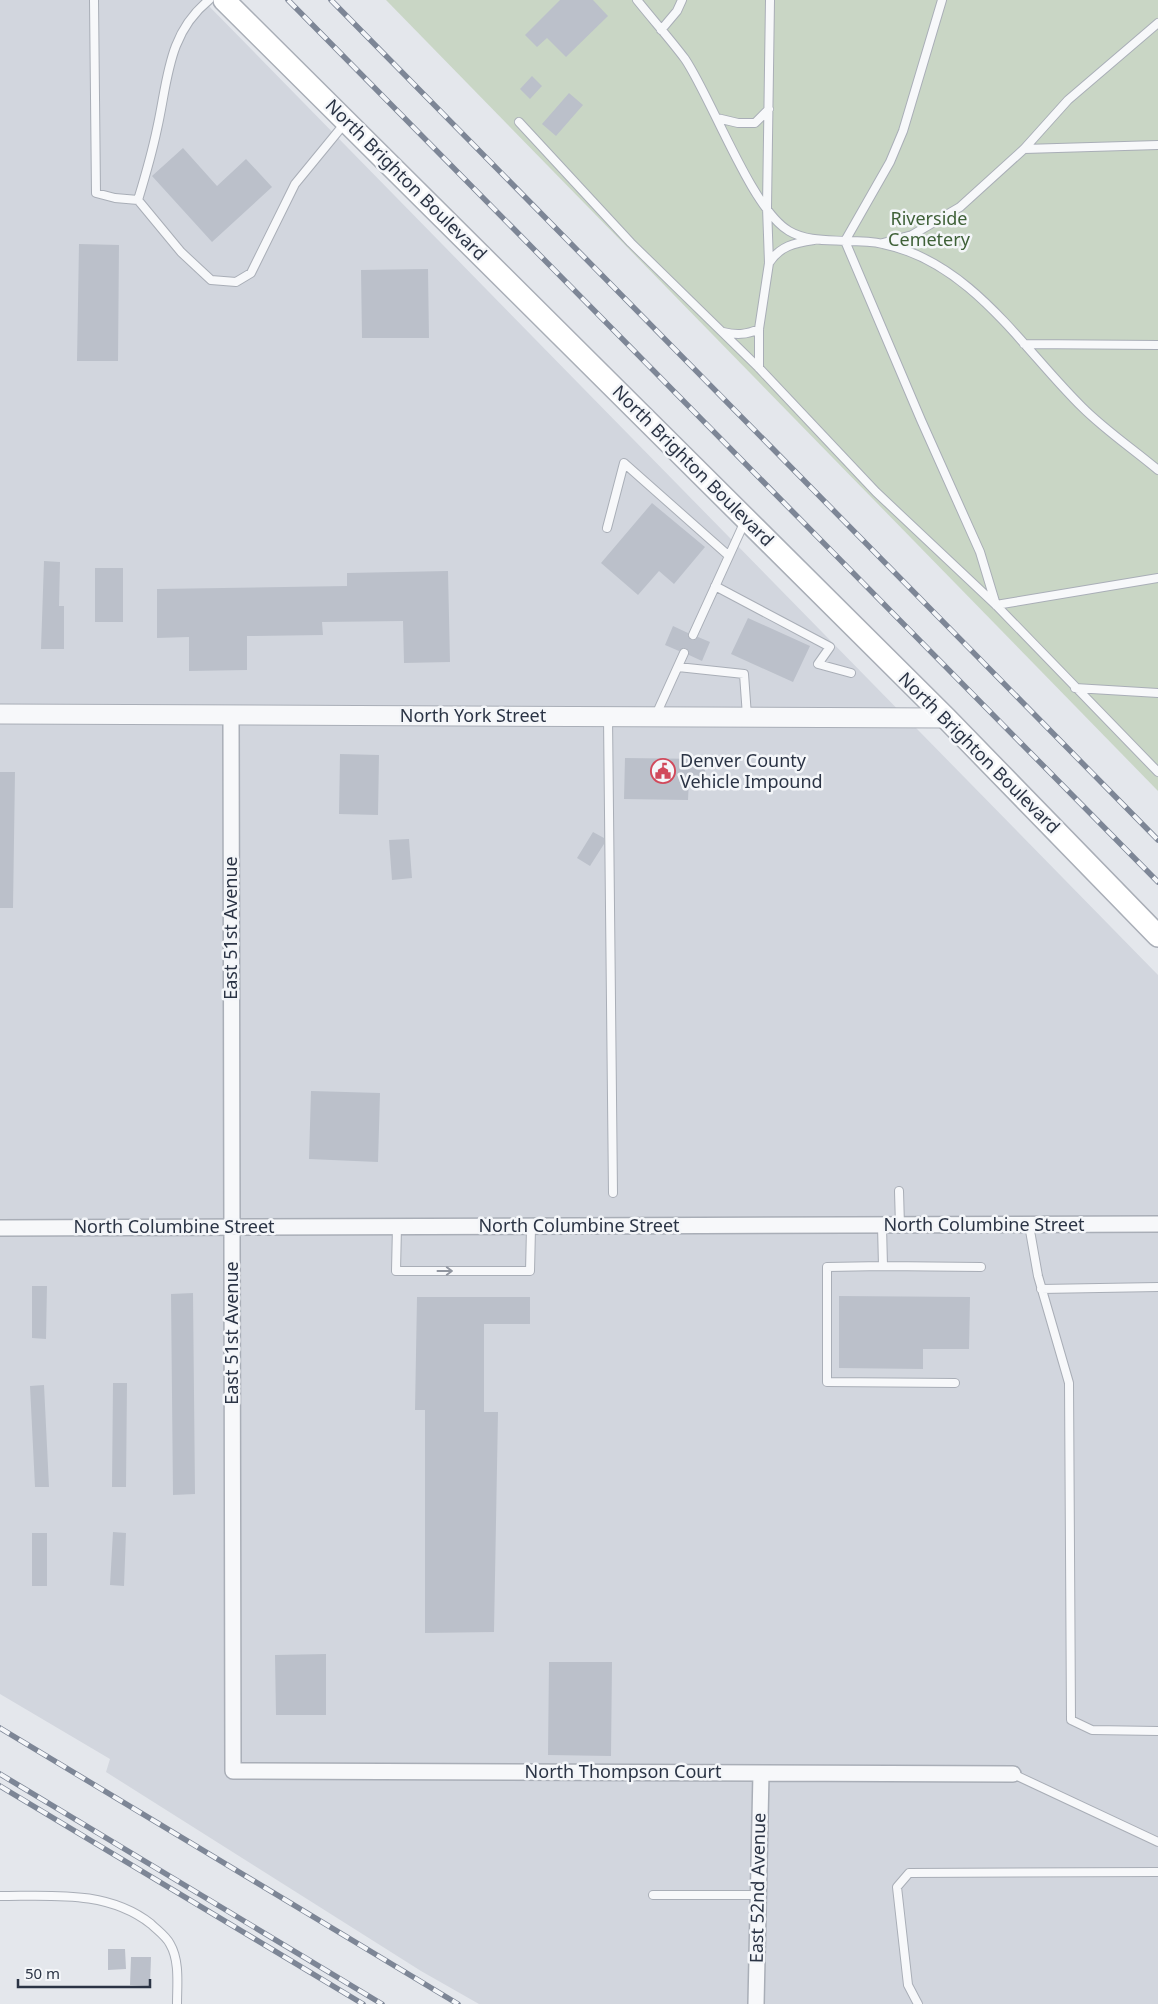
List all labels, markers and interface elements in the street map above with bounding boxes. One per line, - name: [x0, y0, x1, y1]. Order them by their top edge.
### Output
- street label: North Brighton Boulevard: [321, 93, 493, 265]
- park label: Riverside Cemetery: [888, 206, 971, 251]
- street label: North Brighton Boulevard: [608, 379, 780, 551]
- street label: North Brighton Boulevard: [894, 666, 1066, 838]
- street label: North York Street: [400, 703, 547, 727]
- place label: Denver County Vehicle Impound: [680, 748, 823, 793]
- public building icon: Denver County Vehicle Impound: [650, 758, 676, 784]
- street label: East 51st Avenue: [218, 856, 242, 1000]
- street label: North Columbine Street: [883, 1212, 1085, 1236]
- street label: North Columbine Street: [478, 1213, 680, 1237]
- street label: North Columbine Street: [73, 1214, 275, 1238]
- street label: East 51st Avenue: [219, 1261, 243, 1405]
- one-way arrow: [436, 1266, 453, 1276]
- street label: North Thompson Court: [525, 1759, 722, 1783]
- street label: East 52nd Avenue: [744, 1812, 770, 1963]
- scale bar: [18, 1956, 150, 1988]
- text: 50 m: [25, 1963, 60, 1983]

